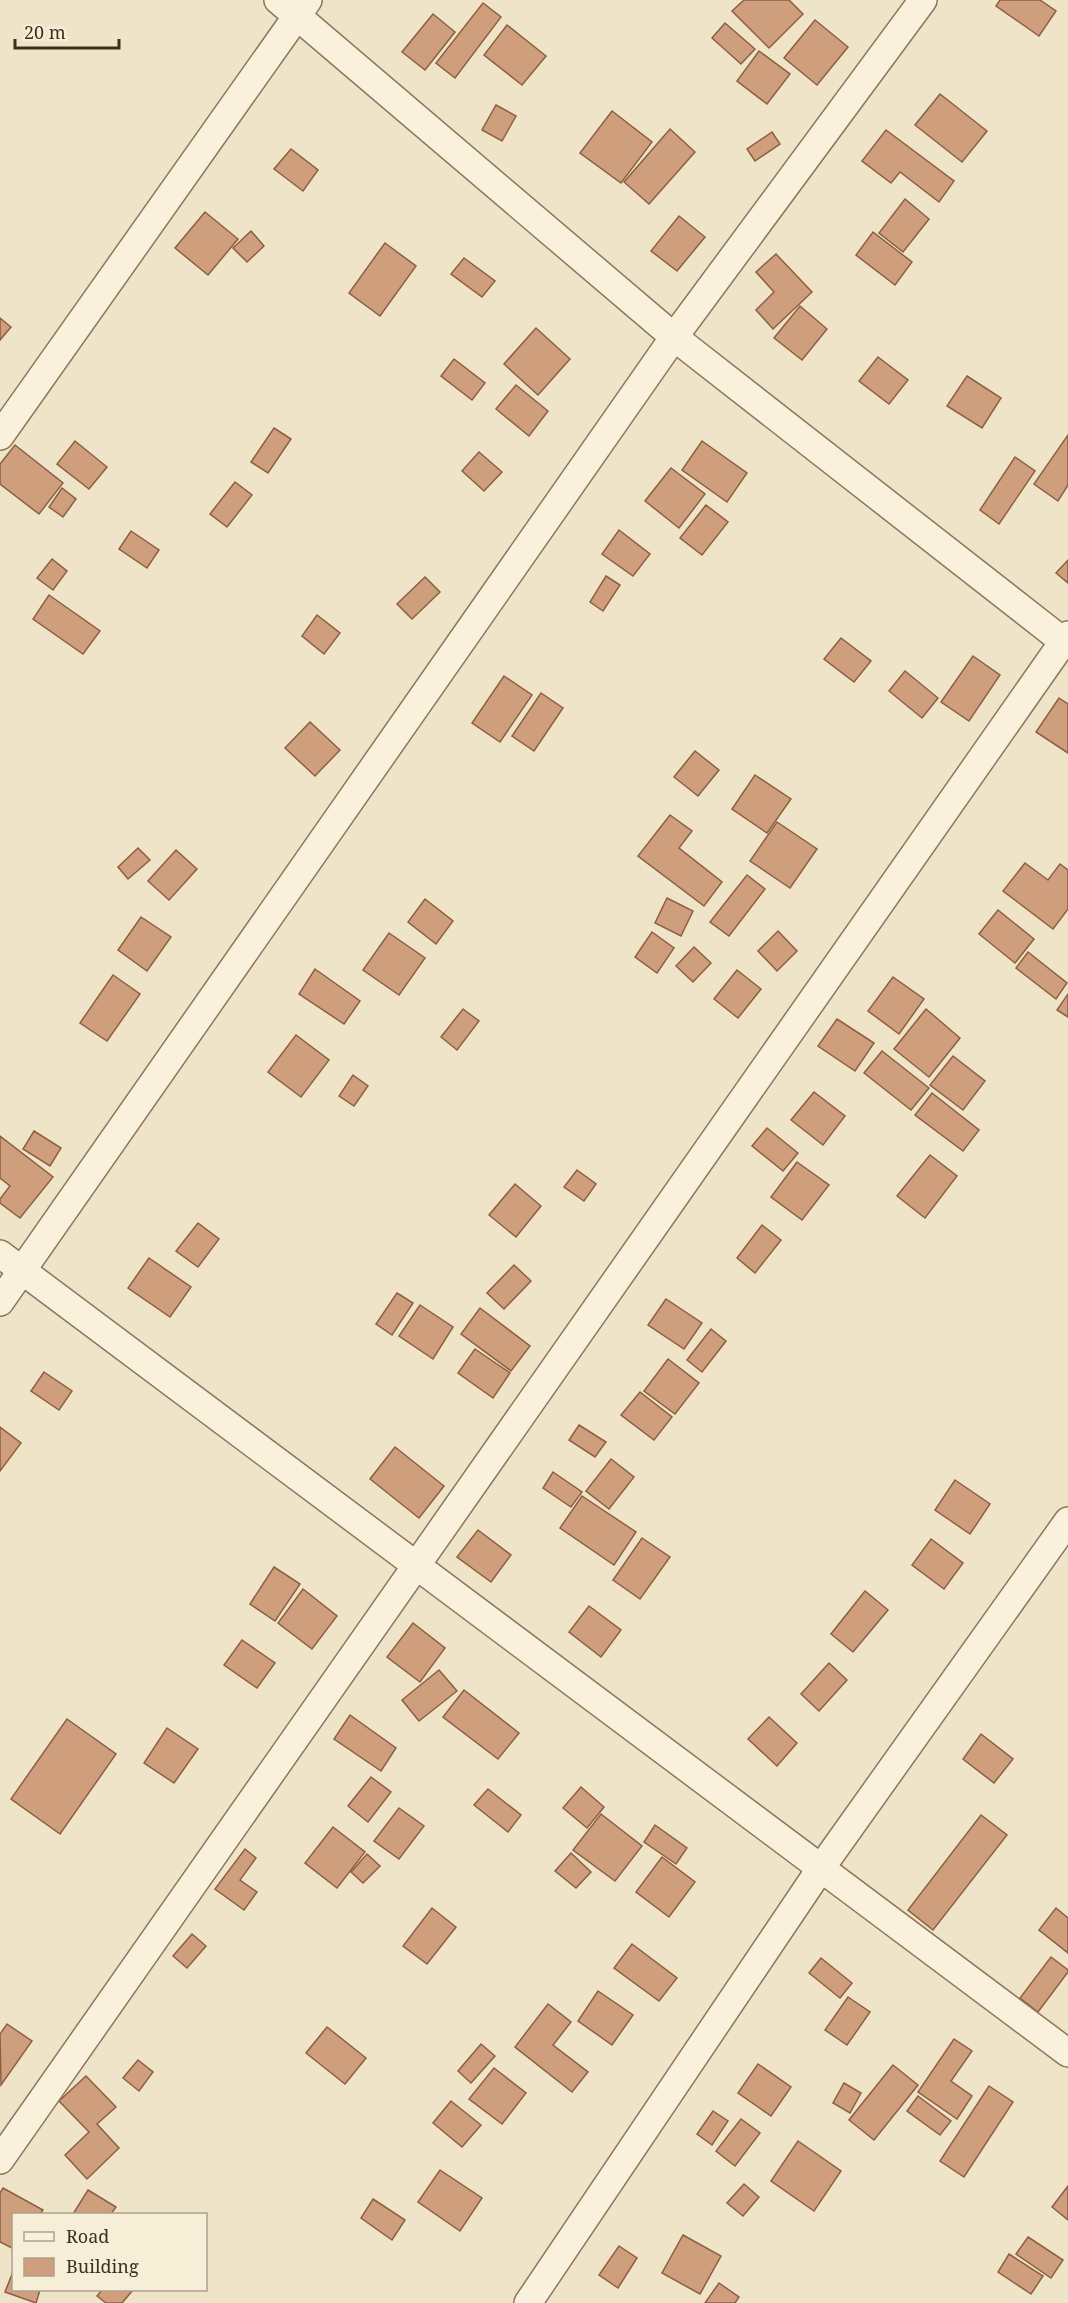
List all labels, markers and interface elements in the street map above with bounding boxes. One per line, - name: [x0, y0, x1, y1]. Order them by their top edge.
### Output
- scale bar: [15, 12, 118, 50]
- text: 20 m: [24, 20, 66, 44]
- legend: [12, 2213, 207, 2291]
- text: Road: [66, 2224, 109, 2248]
- text: Building: [66, 2254, 139, 2278]

